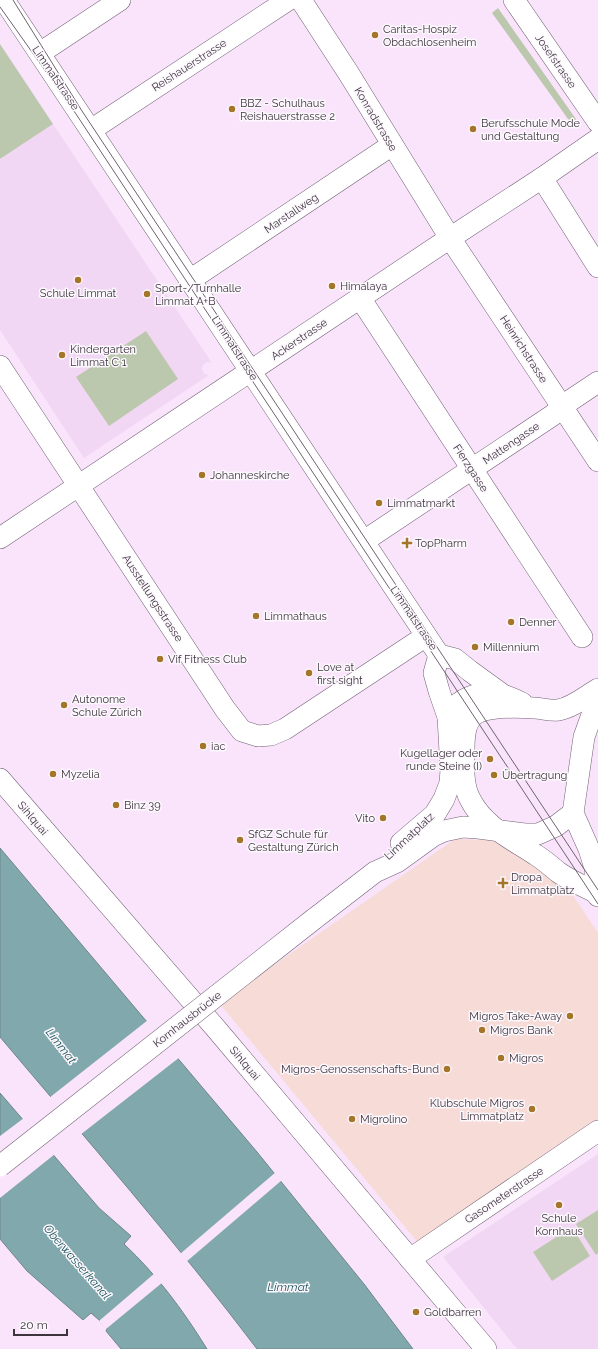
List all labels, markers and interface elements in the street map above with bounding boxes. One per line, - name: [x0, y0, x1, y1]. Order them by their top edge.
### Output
- place label: Caritas-Hospiz Obdachlosenheim: [383, 23, 476, 49]
- marker: Caritas-Hospiz Obdachlosenheim: [370, 30, 380, 40]
- street label: Josefstrasse: [532, 32, 579, 91]
- street label: Reishauerstrasse: [150, 36, 229, 94]
- street label: Limmatstrasse: [29, 44, 82, 113]
- street label: Konradstrasse: [351, 85, 400, 154]
- place label: BBZ - Schulhaus Reishauerstrasse 2: [240, 97, 335, 123]
- marker: BBZ - Schulhaus Reishauerstrasse 2: [227, 104, 237, 114]
- place label: Berufsschule Mode und Gestaltung: [481, 117, 581, 143]
- marker: Berufsschule Mode und Gestaltung: [468, 124, 478, 134]
- street label: Marstallweg: [262, 191, 321, 236]
- marker: Schule Limmat: [73, 275, 83, 285]
- place label: Himalaya: [340, 280, 387, 293]
- marker: Himalaya: [327, 281, 337, 291]
- place label: Sport-/Turnhalle Limmat A+B: [155, 282, 242, 308]
- place label: Schule Limmat: [40, 287, 117, 300]
- marker: Sport-/Turnhalle Limmat A+B: [142, 289, 152, 299]
- street label: Limmatstrasse: [209, 313, 261, 384]
- street label: Heinrichstrasse: [497, 313, 551, 386]
- street label: Ackerstrasse: [269, 316, 330, 363]
- place label: Kindergarten Limmat C 1: [70, 343, 136, 369]
- marker: Kindergarten Limmat C 1: [57, 350, 67, 360]
- street label: Mattengasse: [480, 419, 543, 467]
- street label: Fierzgasse: [450, 442, 491, 495]
- place label: Johanneskirche: [210, 469, 290, 482]
- marker: Johanneskirche: [197, 470, 207, 480]
- place label: Limmatmarkt: [387, 497, 455, 510]
- marker: Limmatmarkt: [374, 498, 384, 508]
- place label: TopPharm: [415, 537, 467, 550]
- marker: TopPharm: [402, 538, 412, 548]
- street label: Ausstellungsstrasse: [119, 552, 186, 645]
- street label: Limmatstrasse: [387, 584, 440, 653]
- place label: Limmathaus: [264, 610, 327, 623]
- marker: Limmathaus: [251, 611, 261, 621]
- place label: Denner: [519, 616, 557, 629]
- marker: Denner: [506, 617, 516, 627]
- place label: Millennium: [483, 641, 539, 654]
- marker: Millennium: [470, 642, 480, 652]
- place label: Vif Fitness Club: [168, 653, 247, 666]
- marker: Vif Fitness Club: [155, 654, 165, 664]
- place label: Love at first sight: [317, 661, 363, 687]
- marker: Love at first sight: [304, 668, 314, 678]
- place label: Autonome Schule Zürich: [72, 693, 142, 719]
- marker: Autonome Schule Zürich: [59, 700, 69, 710]
- place label: iac: [211, 740, 225, 753]
- marker: iac: [198, 741, 208, 751]
- place label: Kugellager oder runde Steine (I): [400, 747, 482, 773]
- marker: Kugellager oder runde Steine (I): [485, 754, 495, 764]
- place label: Myzelia: [61, 768, 100, 781]
- marker: Myzelia: [48, 769, 58, 779]
- place label: Übertragung: [502, 769, 567, 782]
- marker: Übertragung: [489, 770, 499, 780]
- street label: Sihlquai: [15, 799, 51, 838]
- place label: Binz 39: [124, 799, 161, 812]
- marker: Binz 39: [111, 800, 121, 810]
- street label: Limmatplatz: [382, 810, 437, 863]
- place label: Vito: [355, 812, 375, 825]
- marker: Vito: [378, 813, 388, 823]
- place label: SfGZ Schule für Gestaltung Zürich: [248, 828, 339, 854]
- marker: SfGZ Schule für Gestaltung Zürich: [235, 835, 245, 845]
- place label: Dropa Limmatplatz: [511, 871, 575, 897]
- marker: Dropa Limmatplatz: [498, 878, 508, 888]
- street label: Kornhausbrücke: [151, 988, 224, 1050]
- place label: Migros Take-Away: [469, 1010, 562, 1023]
- marker: Migros Take-Away: [565, 1011, 575, 1021]
- place label: Migros Bank: [490, 1024, 553, 1037]
- water label: Limmat: [43, 1025, 79, 1067]
- marker: Migros Bank: [477, 1025, 487, 1035]
- street label: Sihlquai: [227, 1044, 263, 1083]
- place label: Migros: [509, 1052, 543, 1065]
- marker: Migros: [496, 1053, 506, 1063]
- place label: Migros-Genossenschafts-Bund: [281, 1063, 439, 1076]
- marker: Migros-Genossenschafts-Bund: [442, 1064, 452, 1074]
- place label: Klubschule Migros Limmatplatz: [430, 1097, 525, 1123]
- marker: Klubschule Migros Limmatplatz: [527, 1104, 537, 1114]
- place label: Migrolino: [360, 1113, 408, 1126]
- marker: Migrolino: [347, 1114, 357, 1124]
- street label: Gasometerstrasse: [462, 1164, 547, 1227]
- marker: Schule Kornhaus: [554, 1200, 564, 1210]
- place label: Schule Kornhaus: [535, 1212, 583, 1238]
- water label: Oberwasserkanal: [41, 1222, 113, 1302]
- water label: Limmat: [267, 1280, 309, 1294]
- place label: Goldbarren: [424, 1306, 481, 1319]
- marker: Goldbarren: [411, 1307, 421, 1317]
- scale bar: [14, 1311, 67, 1337]
- text: 20 m: [20, 1318, 48, 1332]

